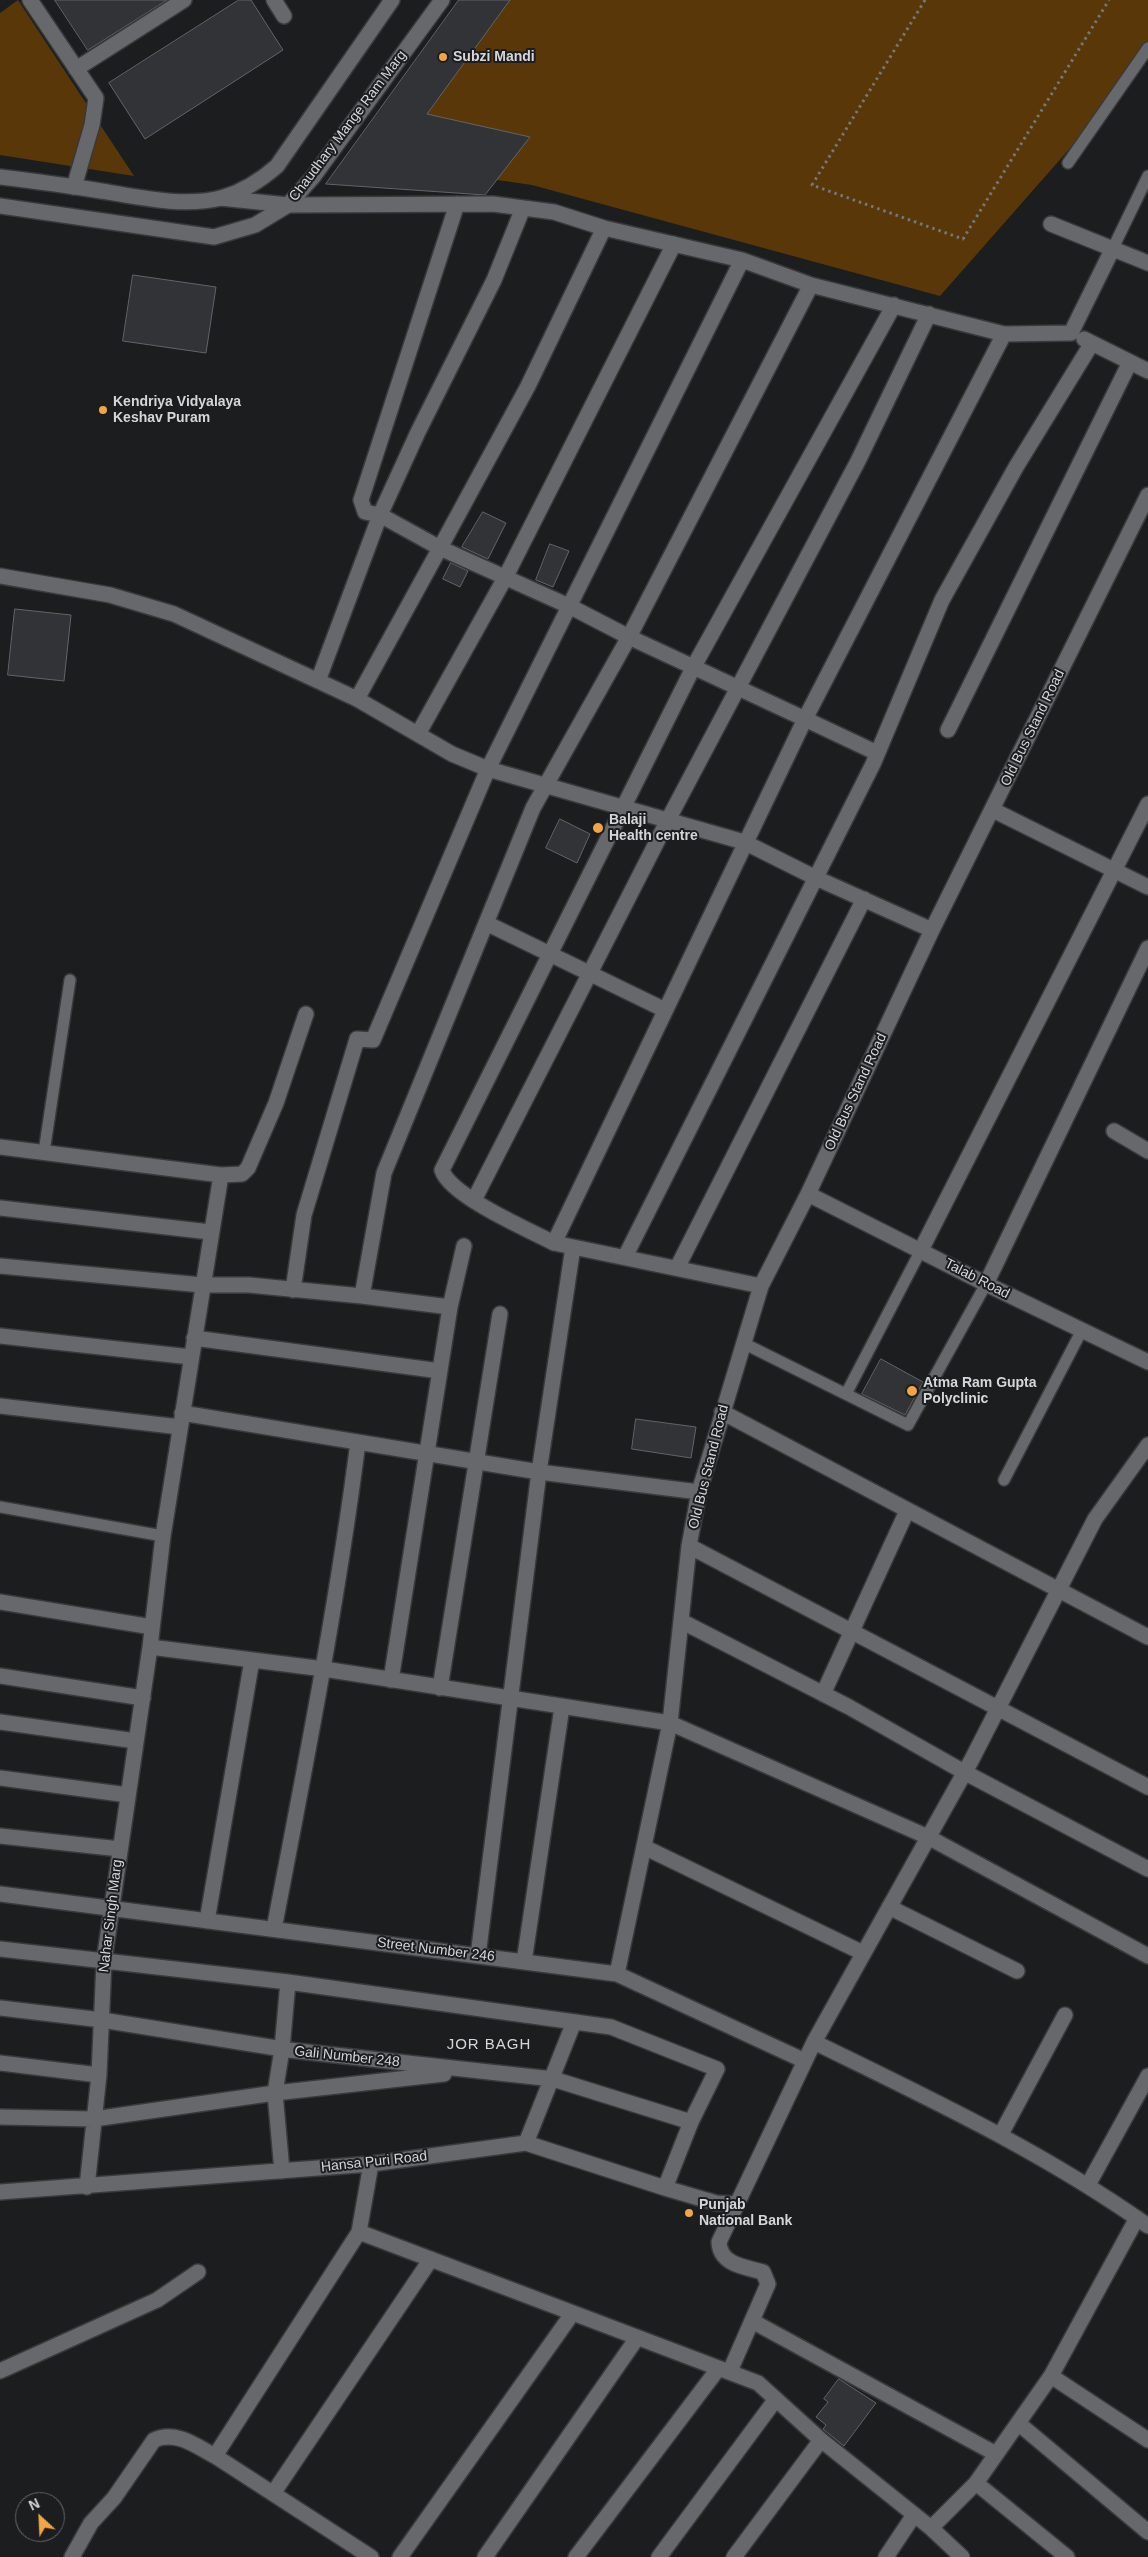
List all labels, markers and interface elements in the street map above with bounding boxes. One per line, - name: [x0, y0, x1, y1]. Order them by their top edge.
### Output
- street label: Chaudhary Mange Ram Marg: [286, 47, 410, 205]
- place label: Subzi Mandi: [453, 49, 535, 65]
- marker: Subzi Mandi: [437, 51, 449, 63]
- place label: Kendriya Vidyalaya Keshav Puram: [113, 394, 241, 427]
- marker: Kendriya Vidyalaya Keshav Puram: [97, 404, 109, 416]
- street label: Old Bus Stand Road: [997, 667, 1069, 789]
- place label: Balaji Health centre: [609, 812, 698, 844]
- marker: Balaji Health centre: [591, 821, 605, 835]
- street label: Old Bus Stand Road: [821, 1031, 891, 1153]
- street label: Talab Road: [942, 1255, 1012, 1303]
- place label: Atma Ram Gupta Polyclinic: [923, 1375, 1037, 1408]
- marker: Atma Ram Gupta Polyclinic: [905, 1384, 919, 1398]
- street label: Old Bus Stand Road: [685, 1403, 733, 1531]
- street label: Nahar Singh Marg: [96, 1859, 126, 1973]
- street label: Street Number 246: [376, 1934, 496, 1966]
- district label: JOR BAGH: [446, 2036, 532, 2054]
- street label: Gali Number 248: [293, 2043, 401, 2071]
- street label: Hansa Puri Road: [320, 2148, 428, 2176]
- place label: Punjab National Bank: [699, 2197, 792, 2230]
- marker: Punjab National Bank: [683, 2207, 695, 2219]
- north arrow: [15, 2492, 65, 2542]
- text: N: [26, 2495, 42, 2514]

